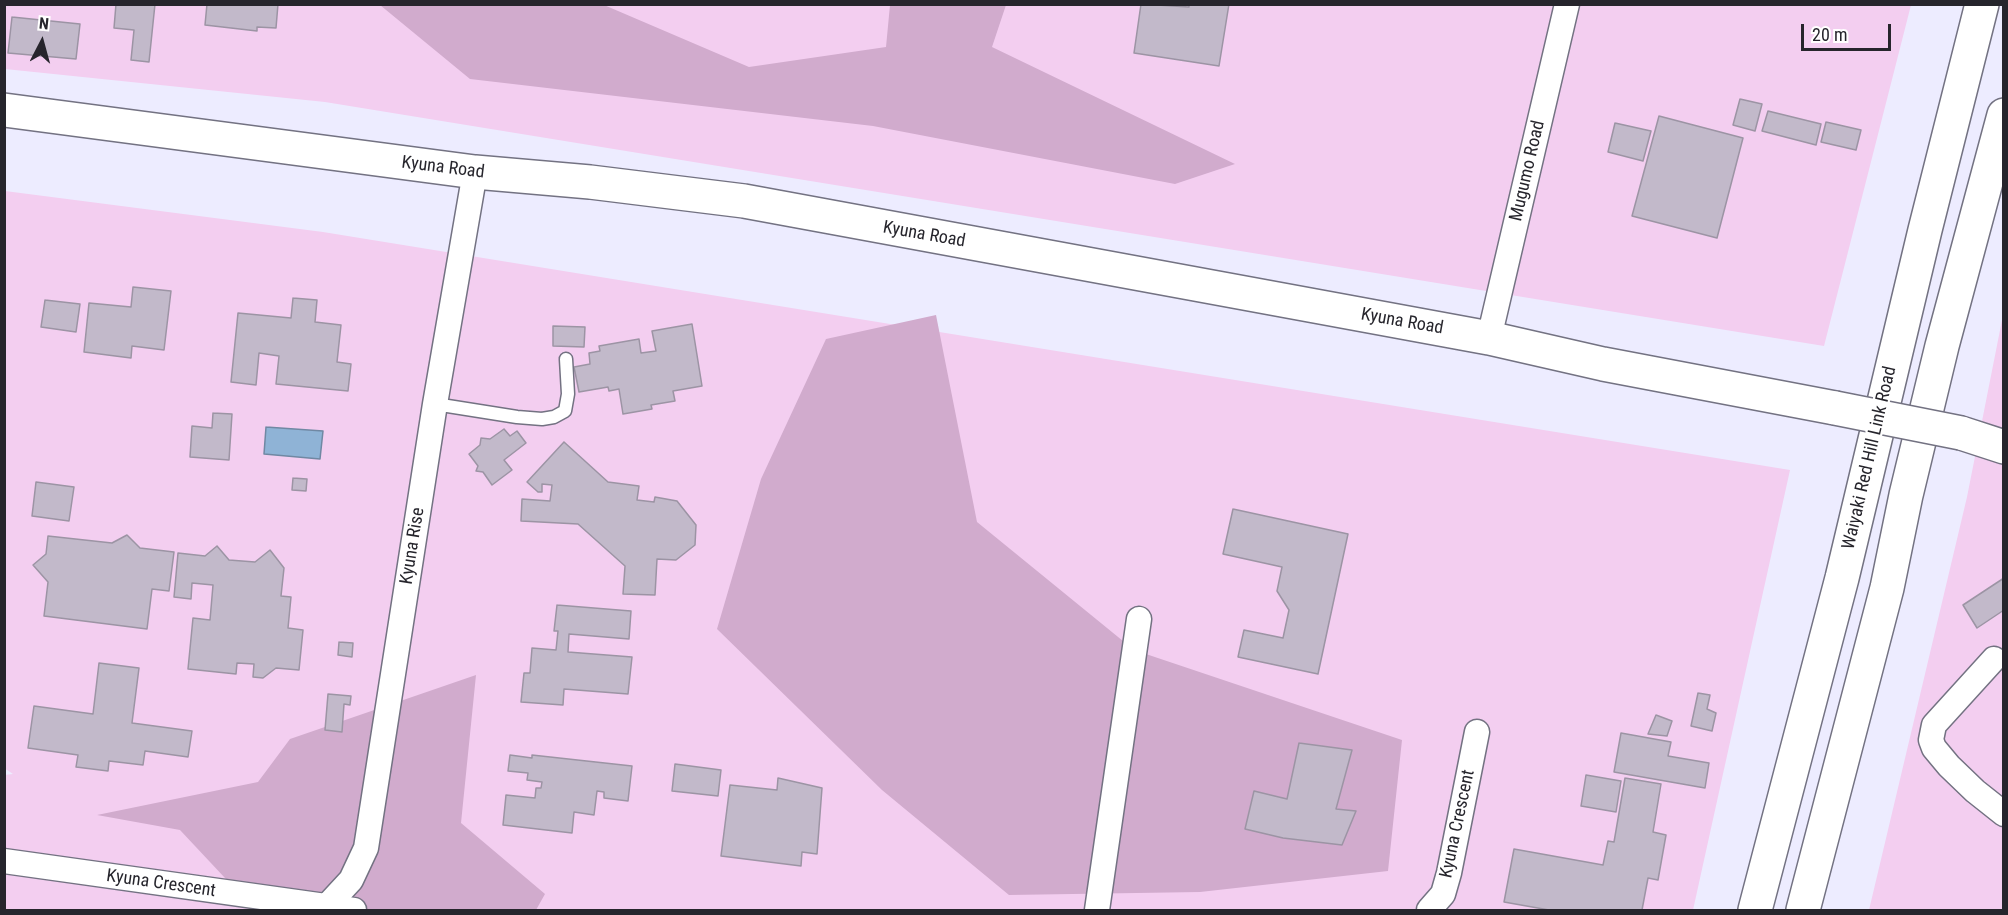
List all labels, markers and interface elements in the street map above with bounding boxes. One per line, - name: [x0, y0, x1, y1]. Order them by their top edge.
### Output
- north arrow: [12, 12, 72, 72]
- scale bar: [1804, 12, 1894, 50]
- text: N: [38, 14, 50, 34]
- text: 20 m: [1812, 24, 1847, 45]
- street label: Mugumo Road: [1506, 119, 1550, 223]
- street label: Kyuna Road: [400, 152, 486, 184]
- street label: Kyuna Road: [881, 217, 967, 253]
- street label: Kyuna Road: [1359, 304, 1445, 340]
- street label: Waiyaki Red Hill Link Road: [1838, 364, 1902, 552]
- street label: Kyuna Rise: [396, 506, 430, 586]
- street label: Kyuna Crescent: [1436, 768, 1480, 880]
- street label: Kyuna Crescent: [105, 866, 217, 902]

